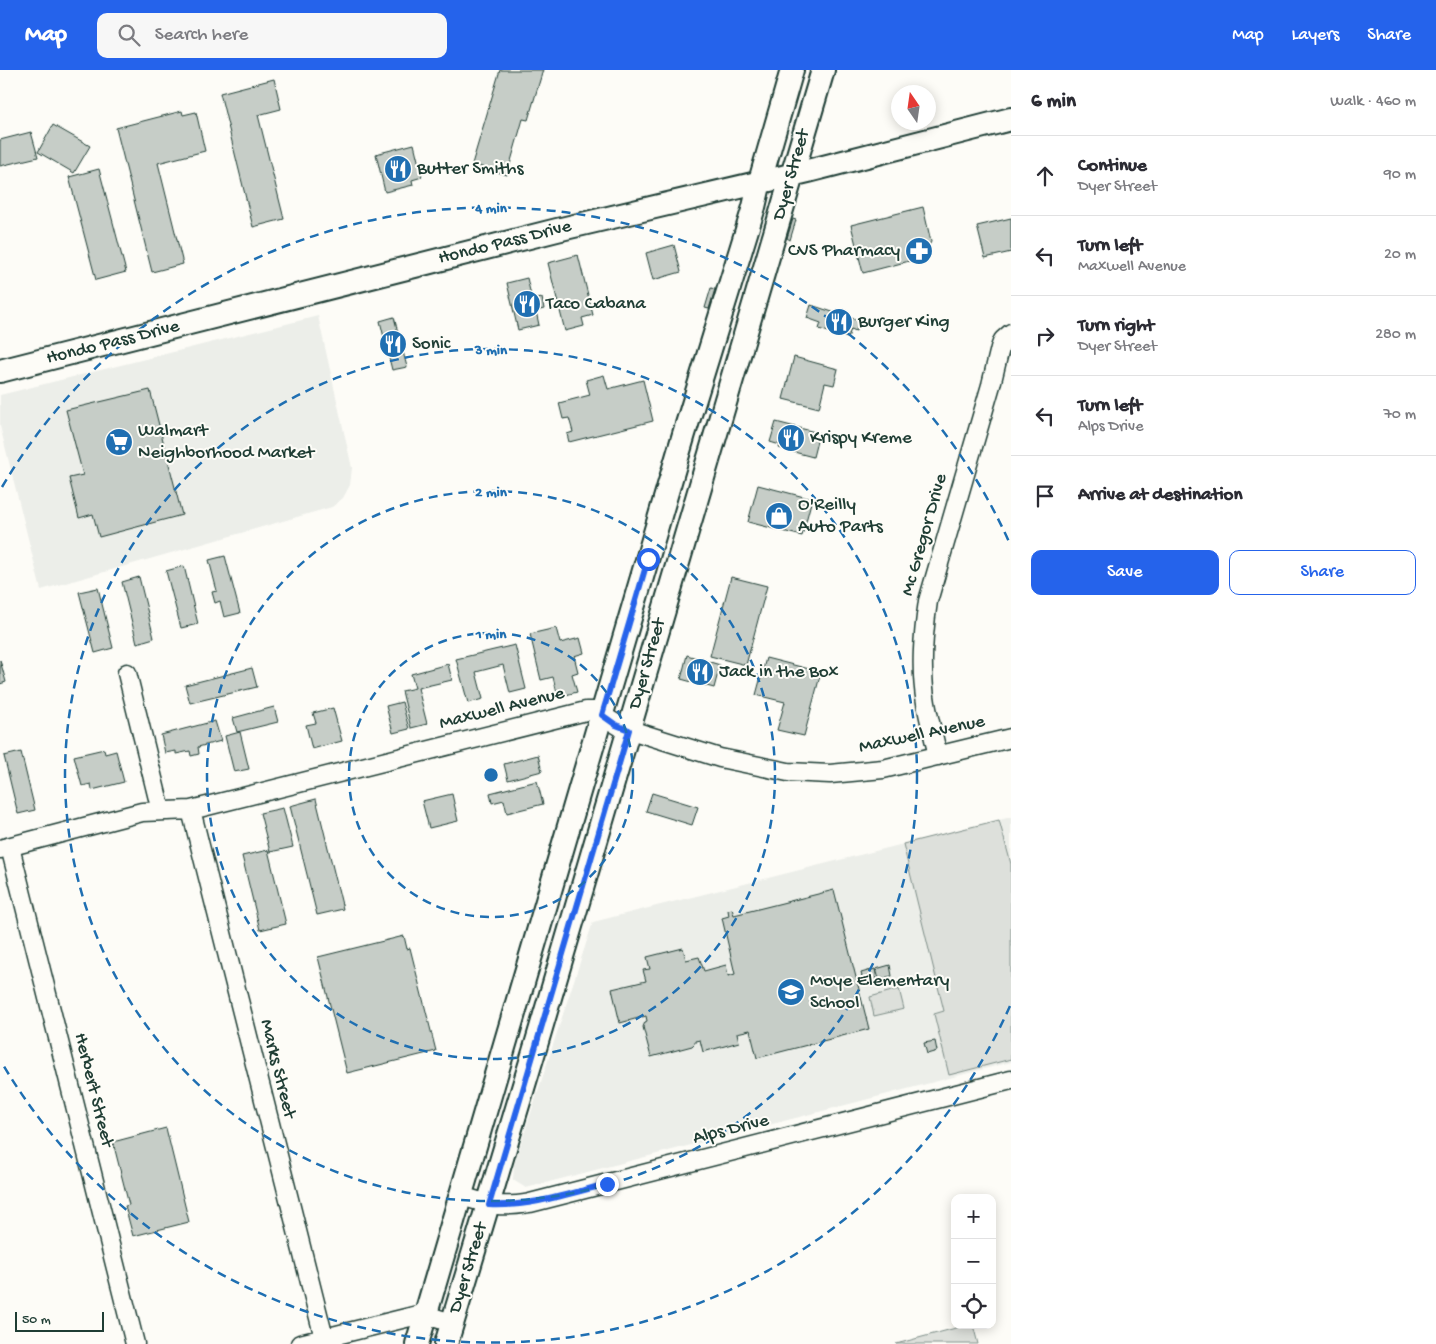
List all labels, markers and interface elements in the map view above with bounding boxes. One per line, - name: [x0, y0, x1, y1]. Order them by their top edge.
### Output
- search box: [97, 13, 447, 58]
- text: Map: [25, 21, 67, 50]
- icon: search: [115, 21, 143, 49]
- text: Search here: [155, 24, 248, 47]
- text: Map: [1232, 25, 1264, 46]
- text: Layers: [1292, 25, 1339, 46]
- text: Share: [1367, 25, 1411, 46]
- north arrow: [891, 85, 936, 130]
- text: 6 min: [1031, 90, 1076, 115]
- text: Walk · 460 m: [1330, 93, 1416, 112]
- street label: Dyer Street: [768, 125, 817, 225]
- restaurant icon: Butter Smiths: [383, 154, 413, 184]
- text: Continue: [1078, 155, 1147, 178]
- place label: Butter Smiths: [416, 158, 525, 181]
- icon: ahead: [1031, 162, 1059, 190]
- text: 90 m: [1384, 166, 1416, 185]
- text: Dyer Street: [1078, 178, 1157, 197]
- text: 4 min: [474, 200, 508, 218]
- street label: Hondo Pass Drive: [436, 215, 574, 271]
- text: Turn left: [1078, 235, 1142, 258]
- pharmacy icon: CVS Pharmacy: [904, 236, 934, 266]
- place label: CVS Pharmacy: [788, 240, 901, 263]
- icon: left: [1031, 242, 1059, 270]
- text: 20 m: [1384, 246, 1416, 265]
- text: Maxwell Avenue: [1078, 258, 1186, 277]
- restaurant icon: Taco Cabana: [512, 289, 542, 319]
- place label: Taco Cabana: [545, 293, 647, 316]
- restaurant icon: Burger King: [824, 307, 854, 337]
- place label: Burger King: [857, 311, 950, 334]
- street label: Hondo Pass Drive: [44, 315, 182, 371]
- text: Turn right: [1078, 315, 1154, 338]
- icon: right: [1031, 322, 1059, 350]
- text: 280 m: [1375, 326, 1416, 345]
- restaurant icon: Sonic: [378, 329, 408, 359]
- place label: Sonic: [412, 333, 451, 356]
- text: Dyer Street: [1078, 338, 1157, 357]
- text: 3 min: [474, 342, 508, 360]
- text: Turn left: [1078, 395, 1142, 418]
- icon: left: [1031, 402, 1059, 430]
- text: 70 m: [1383, 406, 1416, 425]
- text: Alps Drive: [1078, 418, 1143, 437]
- place label: Walmart Neighborhood Market: [138, 420, 316, 465]
- restaurant icon: Krispy Kreme: [776, 423, 806, 453]
- supermarket icon: Walmart Neighborhood Market: [104, 427, 134, 457]
- place label: Krispy Kreme: [810, 427, 912, 450]
- street label: Mc Gregor Drive: [897, 471, 953, 599]
- icon: arrive: [1031, 482, 1059, 510]
- text: 2 min: [475, 484, 508, 502]
- text: Arrive at destination: [1078, 484, 1242, 507]
- place label: O'Reilly Auto Parts: [798, 494, 884, 539]
- shop icon: O'Reilly Auto Parts: [764, 501, 794, 531]
- route start: [637, 548, 660, 571]
- button: Save: [1031, 550, 1219, 595]
- button: Share: [1229, 550, 1416, 595]
- street label: Dyer Street: [624, 614, 673, 714]
- text: 1 min: [475, 626, 507, 644]
- restaurant icon: Jack in the Box: [685, 657, 715, 687]
- place label: Jack in the Box: [719, 661, 839, 684]
- street label: Maxwell Avenue: [437, 682, 567, 736]
- street label: Maxwell Avenue: [857, 710, 987, 760]
- centre of rings: [482, 766, 500, 784]
- place label: Moye Elementary School: [810, 970, 950, 1015]
- school or university icon: Moye Elementary School: [776, 977, 806, 1007]
- street label: Marks Street: [254, 1017, 301, 1123]
- street label: Herbert Street: [68, 1031, 119, 1152]
- street label: Alps Drive: [691, 1109, 772, 1151]
- route end: [596, 1173, 619, 1196]
- map controls: [951, 1194, 996, 1329]
- button: +: [951, 1194, 996, 1239]
- street label: Dyer Street: [444, 1218, 494, 1318]
- button: −: [951, 1239, 996, 1284]
- button: locate: [951, 1284, 996, 1329]
- scale bar: [15, 1309, 104, 1332]
- text: 50 m: [22, 1312, 51, 1329]

